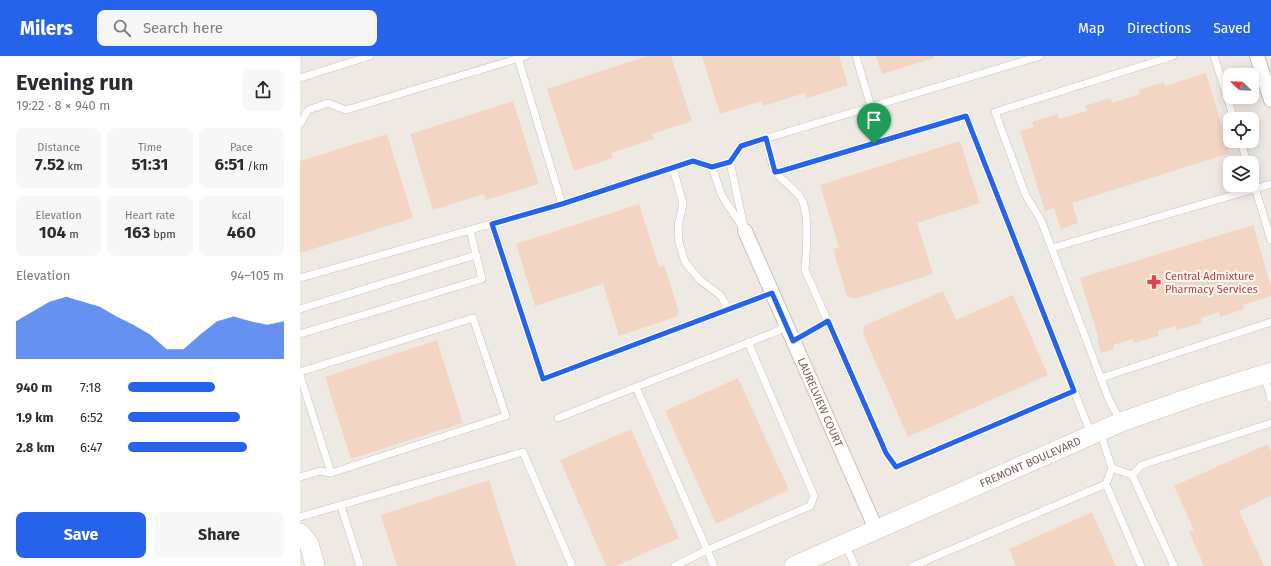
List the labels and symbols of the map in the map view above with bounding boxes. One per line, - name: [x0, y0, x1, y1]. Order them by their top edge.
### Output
- north arrow: [1223, 68, 1259, 104]
- pin: [857, 103, 891, 144]
- place label: Central Admixture Pharmacy Services: [1165, 270, 1258, 296]
- pharmacy icon: Central Admixture Pharmacy Services: [1146, 274, 1162, 290]
- street label: LAURELVIEW COURT: [795, 355, 846, 449]
- street label: FREMONT BOULEVARD: [978, 434, 1083, 490]

